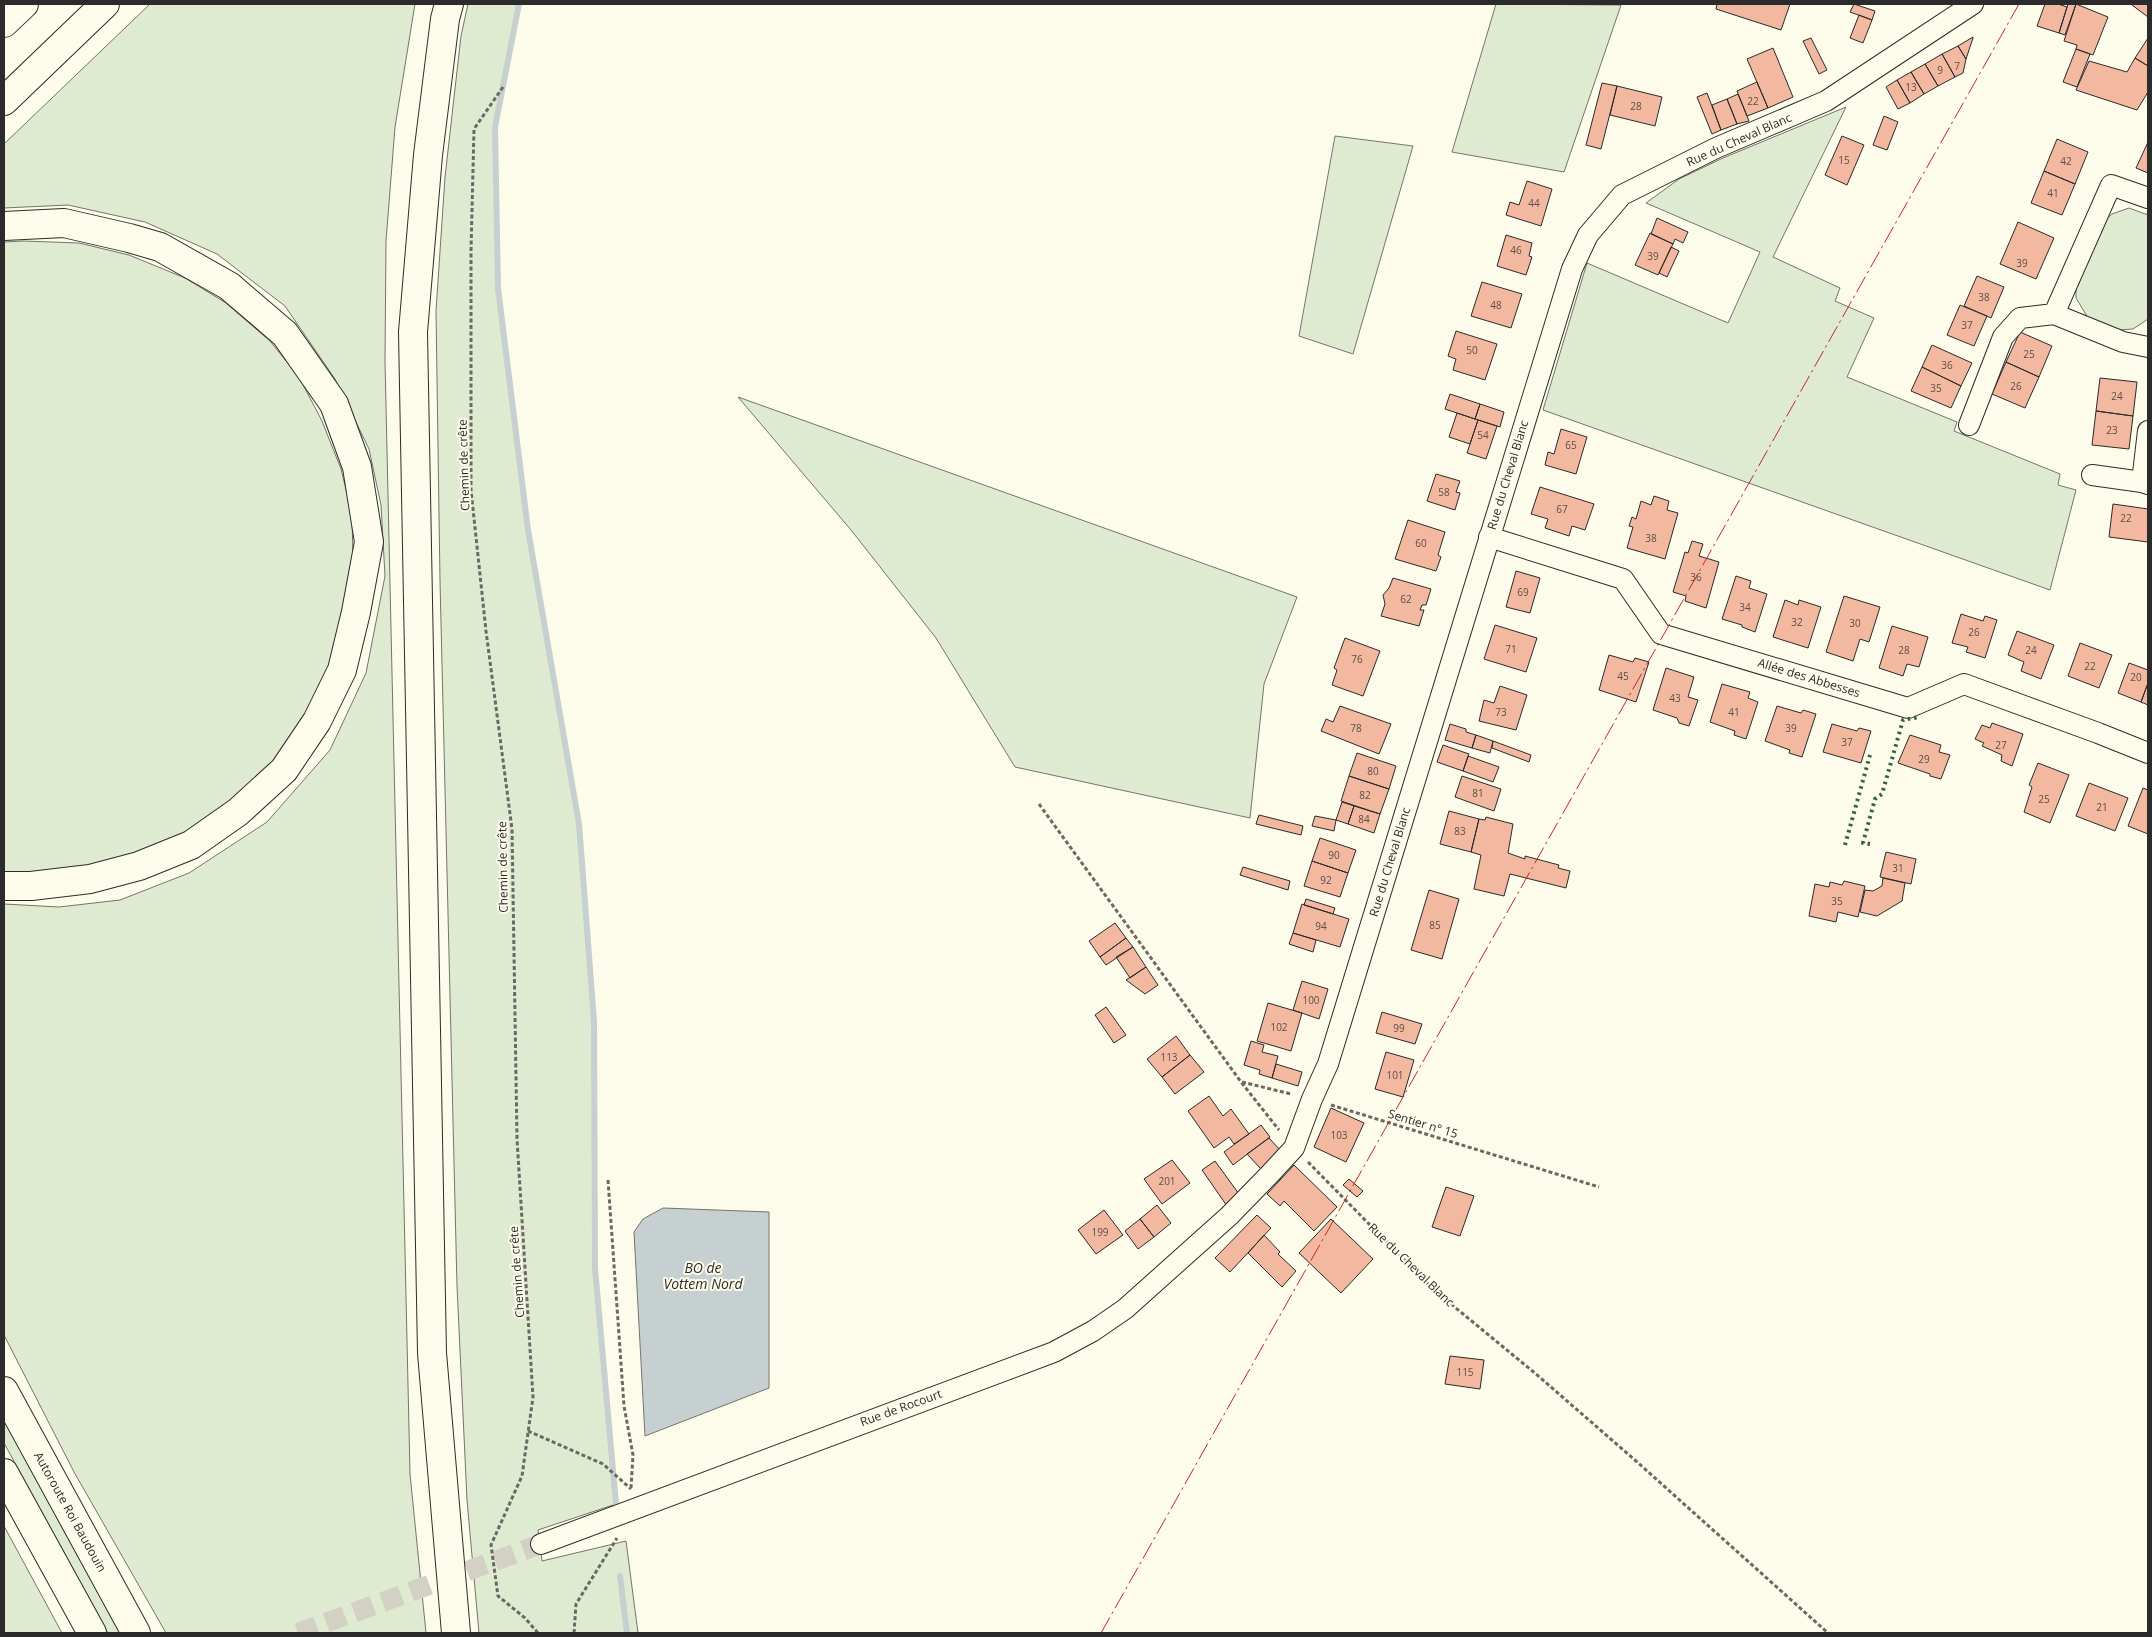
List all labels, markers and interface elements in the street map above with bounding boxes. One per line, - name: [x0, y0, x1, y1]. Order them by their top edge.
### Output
- house number: 7: [1954, 59, 1960, 73]
- house number: 9: [1937, 63, 1943, 77]
- house number: 13: [1905, 80, 1917, 94]
- house number: 22: [1747, 94, 1759, 108]
- house number: 28: [1630, 99, 1642, 113]
- street label: Rue du Cheval Blanc: [1684, 109, 1794, 170]
- house number: 15: [1838, 153, 1850, 167]
- house number: 42: [2060, 154, 2072, 168]
- house number: 41: [2047, 186, 2059, 200]
- house number: 44: [1528, 196, 1540, 210]
- house number: 46: [1510, 243, 1522, 257]
- house number: 39: [1647, 249, 1659, 263]
- house number: 39: [2016, 256, 2028, 270]
- house number: 38: [1978, 290, 1990, 304]
- house number: 48: [1490, 298, 1502, 312]
- house number: 37: [1961, 318, 1973, 332]
- house number: 50: [1466, 343, 1478, 357]
- house number: 25: [2023, 347, 2035, 361]
- house number: 36: [1941, 358, 1953, 372]
- house number: 26: [2010, 379, 2022, 393]
- house number: 35: [1930, 381, 1942, 395]
- house number: 24: [2111, 389, 2123, 403]
- street label: Rue du Cheval Blanc: [1483, 418, 1532, 532]
- street label: Chemin de crête: [453, 419, 474, 511]
- house number: 23: [2106, 423, 2118, 437]
- house number: 54: [1477, 428, 1489, 442]
- house number: 65: [1565, 438, 1577, 452]
- house number: 58: [1438, 485, 1450, 499]
- house number: 67: [1556, 502, 1568, 516]
- house number: 22: [2120, 511, 2132, 525]
- house number: 38: [1645, 531, 1657, 545]
- house number: 60: [1415, 536, 1427, 550]
- house number: 36: [1690, 570, 1702, 584]
- house number: 69: [1517, 585, 1529, 599]
- house number: 62: [1400, 592, 1412, 606]
- house number: 34: [1739, 600, 1751, 614]
- house number: 32: [1791, 615, 1803, 629]
- house number: 30: [1849, 616, 1861, 630]
- house number: 26: [1968, 625, 1980, 639]
- house number: 71: [1505, 642, 1517, 656]
- house number: 28: [1898, 643, 1910, 657]
- house number: 24: [2025, 643, 2037, 657]
- house number: 76: [1351, 652, 1363, 666]
- street label: Allée des Abbesses: [1756, 654, 1863, 701]
- house number: 22: [2084, 659, 2096, 673]
- house number: 45: [1617, 669, 1629, 683]
- house number: 20: [2130, 670, 2142, 684]
- house number: 43: [1669, 691, 1681, 705]
- house number: 73: [1495, 705, 1507, 719]
- house number: 41: [1728, 705, 1740, 719]
- house number: 78: [1350, 721, 1362, 735]
- house number: 39: [1785, 721, 1797, 735]
- house number: 37: [1841, 735, 1853, 749]
- house number: 27: [1995, 738, 2007, 752]
- house number: 29: [1918, 752, 1930, 766]
- house number: 80: [1367, 764, 1379, 778]
- house number: 81: [1472, 786, 1484, 800]
- house number: 82: [1359, 788, 1371, 802]
- house number: 25: [2038, 792, 2050, 806]
- house number: 21: [2096, 800, 2108, 814]
- street label: Rue du Cheval Blanc: [1365, 805, 1414, 919]
- house number: 84: [1358, 812, 1370, 826]
- street label: Chemin de crête: [493, 821, 512, 913]
- house number: 83: [1454, 824, 1466, 838]
- house number: 90: [1328, 848, 1340, 862]
- house number: 31: [1892, 861, 1904, 875]
- house number: 92: [1320, 873, 1332, 887]
- house number: 35: [1831, 894, 1843, 908]
- house number: 85: [1429, 918, 1441, 932]
- house number: 94: [1315, 919, 1327, 933]
- house number: 100: [1302, 993, 1320, 1007]
- house number: 102: [1270, 1020, 1288, 1034]
- house number: 99: [1393, 1021, 1405, 1035]
- house number: 113: [1160, 1050, 1178, 1064]
- house number: 101: [1386, 1068, 1404, 1082]
- street label: Sentier n° 15: [1386, 1105, 1460, 1142]
- house number: 103: [1330, 1128, 1348, 1142]
- house number: 201: [1158, 1174, 1176, 1188]
- street label: Rue du Cheval Blanc: [1365, 1219, 1458, 1310]
- street label: Chemin de crête: [505, 1225, 528, 1318]
- house number: 199: [1091, 1225, 1109, 1239]
- water label: BO de Vottem Nord: [664, 1258, 743, 1293]
- house number: 115: [1456, 1365, 1474, 1379]
- street label: Rue de Rocourt: [858, 1385, 944, 1430]
- street label: Autoroute Roi Baudouin: [30, 1449, 111, 1575]

